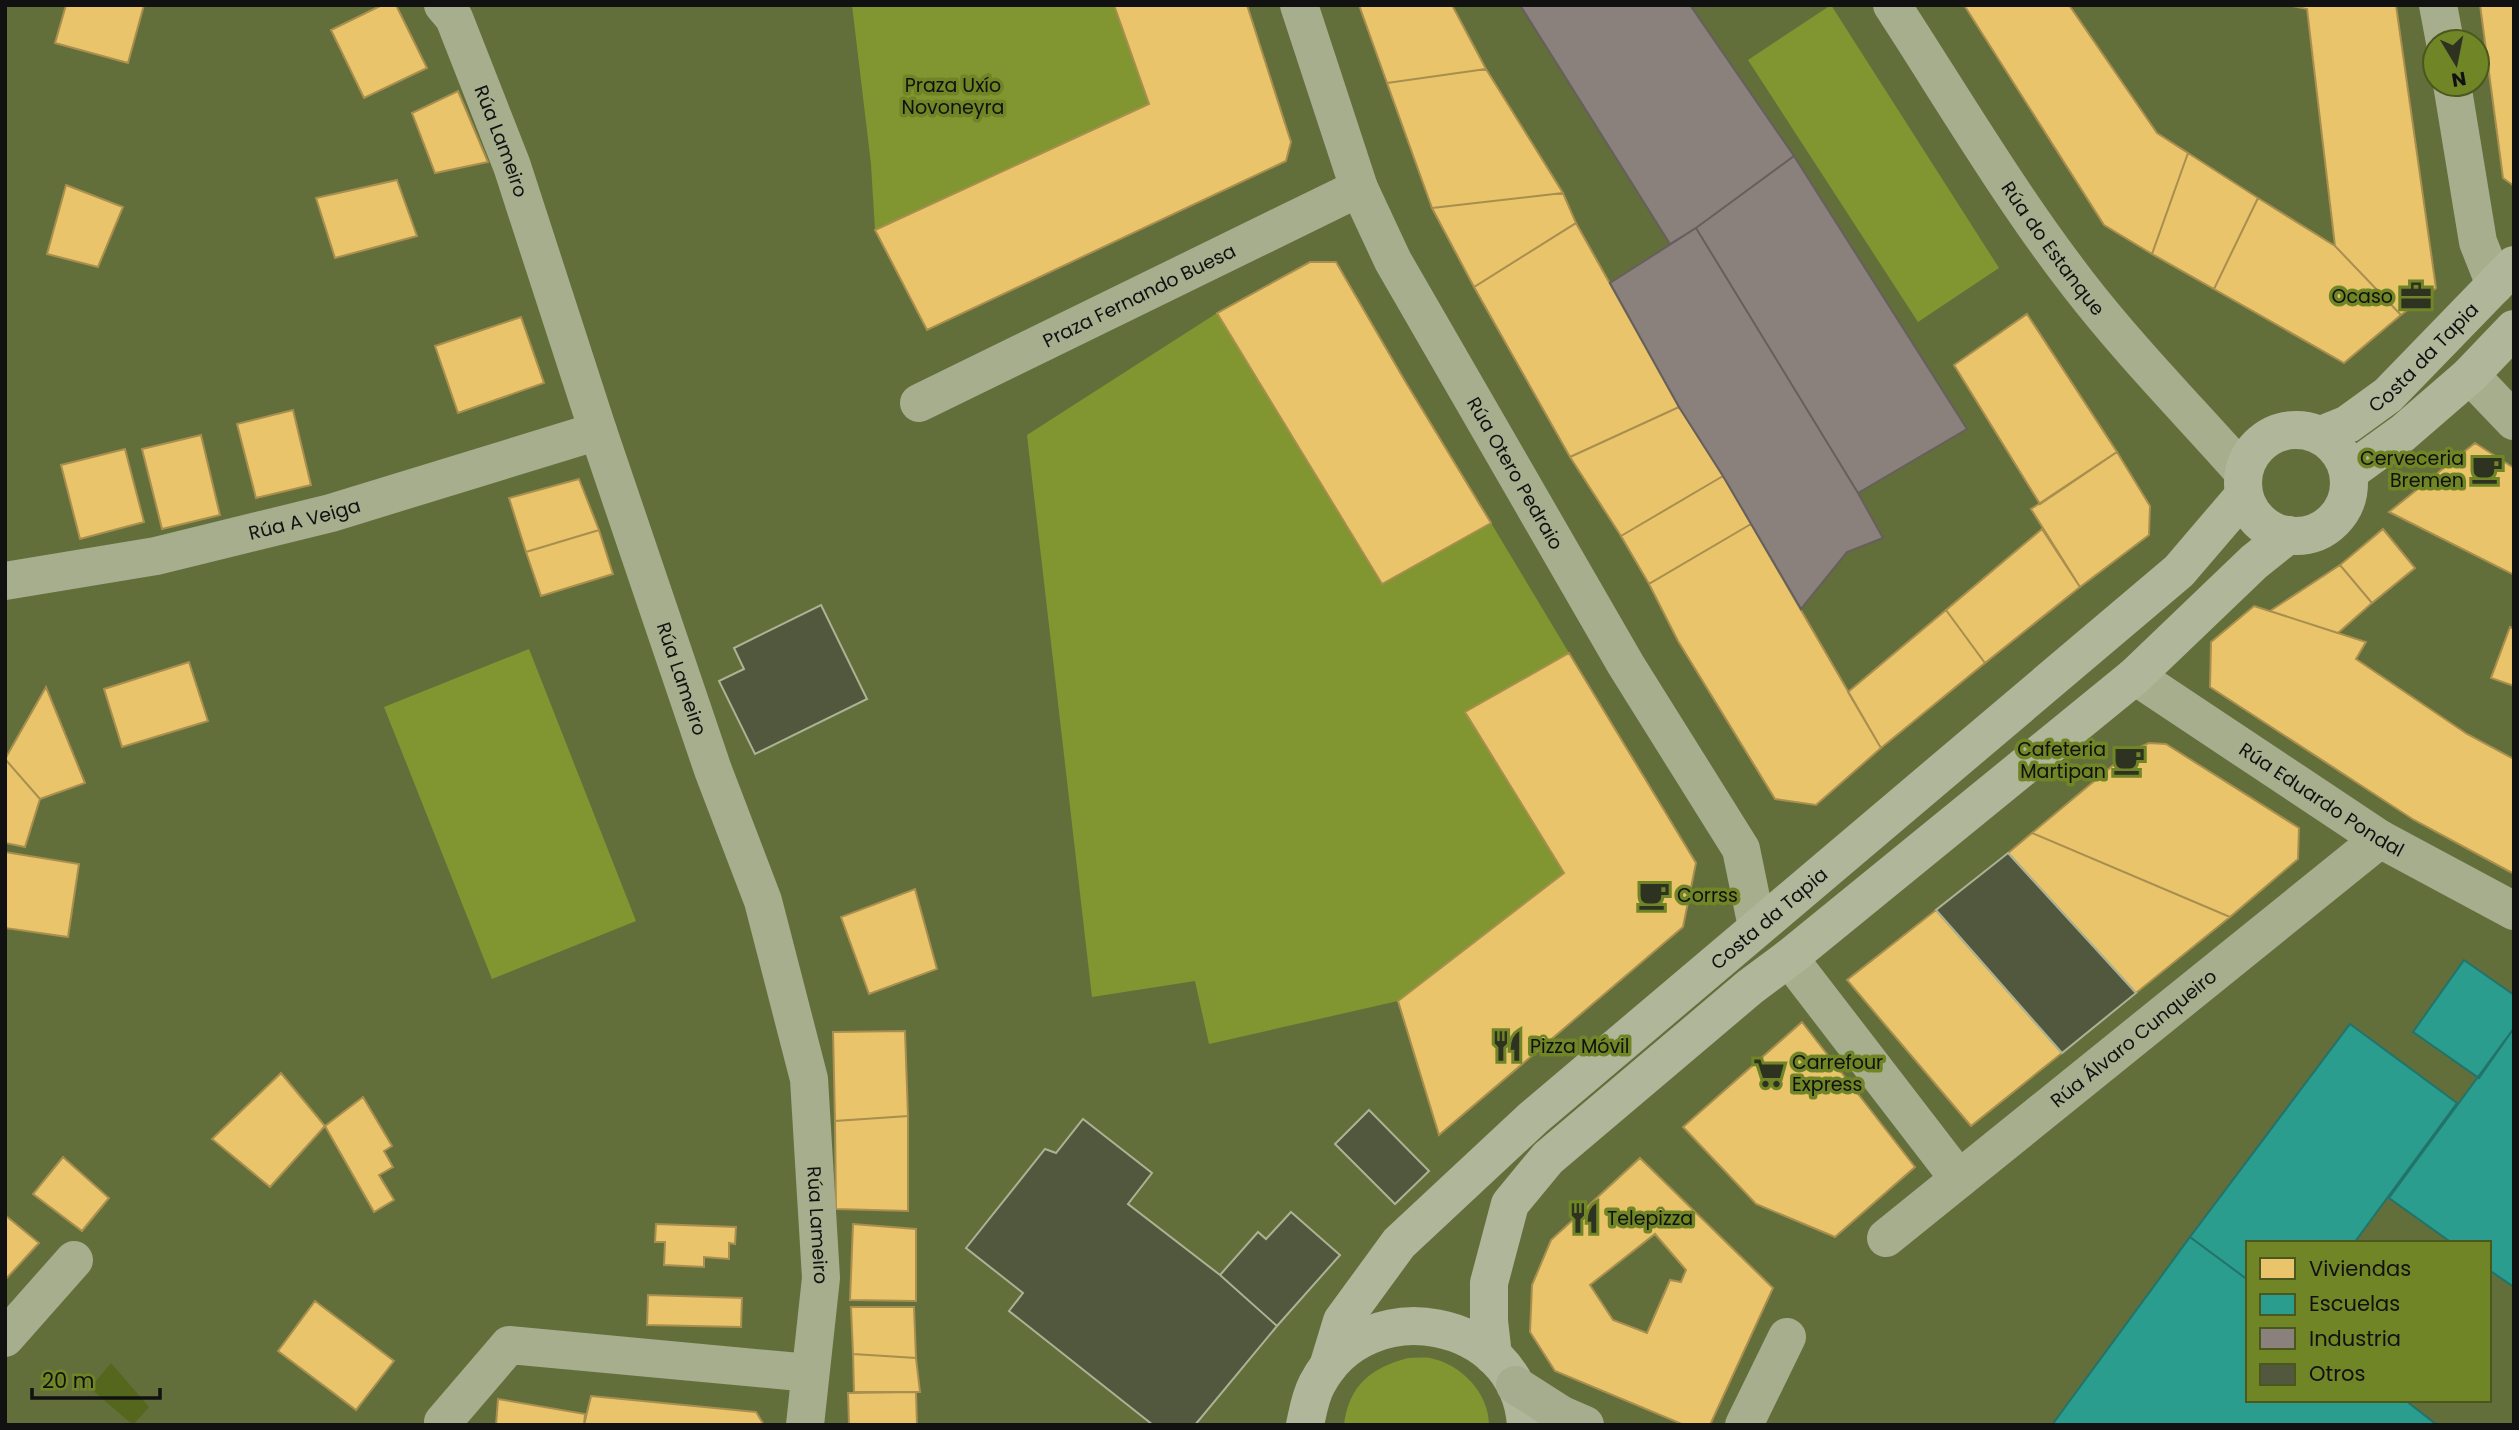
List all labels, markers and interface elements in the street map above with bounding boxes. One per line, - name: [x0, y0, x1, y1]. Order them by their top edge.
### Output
- north arrow: [2421, 28, 2491, 98]
- text: N: [2449, 65, 2468, 94]
- park label: Praza Uxío Novoneyra: [902, 72, 1004, 121]
- street label: Rúa Lameiro: [468, 81, 534, 201]
- street label: Rúa do Estanque: [1995, 176, 2111, 322]
- street label: Praza Fernando Buesa: [1038, 237, 1240, 354]
- office icon: Ocaso: [2399, 279, 2433, 313]
- place label: Ocaso: [2332, 283, 2393, 310]
- street label: Costa da Tapia: [2363, 297, 2485, 419]
- street label: Rúa Otero Pedraio: [1460, 392, 1570, 555]
- place label: Cerveceria Bremen: [2360, 445, 2464, 494]
- cafe icon: Cerveceria Bremen: [2470, 452, 2504, 486]
- street label: Rúa A Veiga: [246, 492, 364, 547]
- street label: Rúa Lameiro: [650, 618, 713, 739]
- place label: Cafeteria Martipan: [2017, 736, 2106, 785]
- street label: Rúa Eduardo Pondal: [2234, 736, 2409, 864]
- cafe icon: Cafeteria Martipan: [2112, 743, 2146, 777]
- street label: Costa da Tapia: [1705, 861, 1834, 976]
- cafe icon: Corrss: [1637, 878, 1671, 912]
- place label: Corrss: [1677, 882, 1738, 909]
- street label: Rúa Álvaro Cunqueiro: [2045, 963, 2223, 1114]
- restaurant icon: Pizza Móvil: [1490, 1029, 1524, 1063]
- place label: Pizza Móvil: [1530, 1033, 1629, 1060]
- place label: Carrefour Express: [1792, 1049, 1883, 1098]
- supermarket icon: Carrefour Express: [1752, 1056, 1786, 1090]
- street label: Rúa Lameiro: [800, 1165, 834, 1285]
- restaurant icon: Telepizza: [1567, 1201, 1601, 1235]
- place label: Telepizza: [1607, 1205, 1693, 1232]
- legend: [2246, 1241, 2491, 1402]
- text: Viviendas: [2309, 1254, 2411, 1283]
- text: Escuelas: [2309, 1289, 2400, 1318]
- text: Industria: [2309, 1324, 2401, 1353]
- scale bar: [32, 1356, 159, 1400]
- text: Otros: [2309, 1359, 2365, 1388]
- text: 20 m: [42, 1366, 95, 1395]

